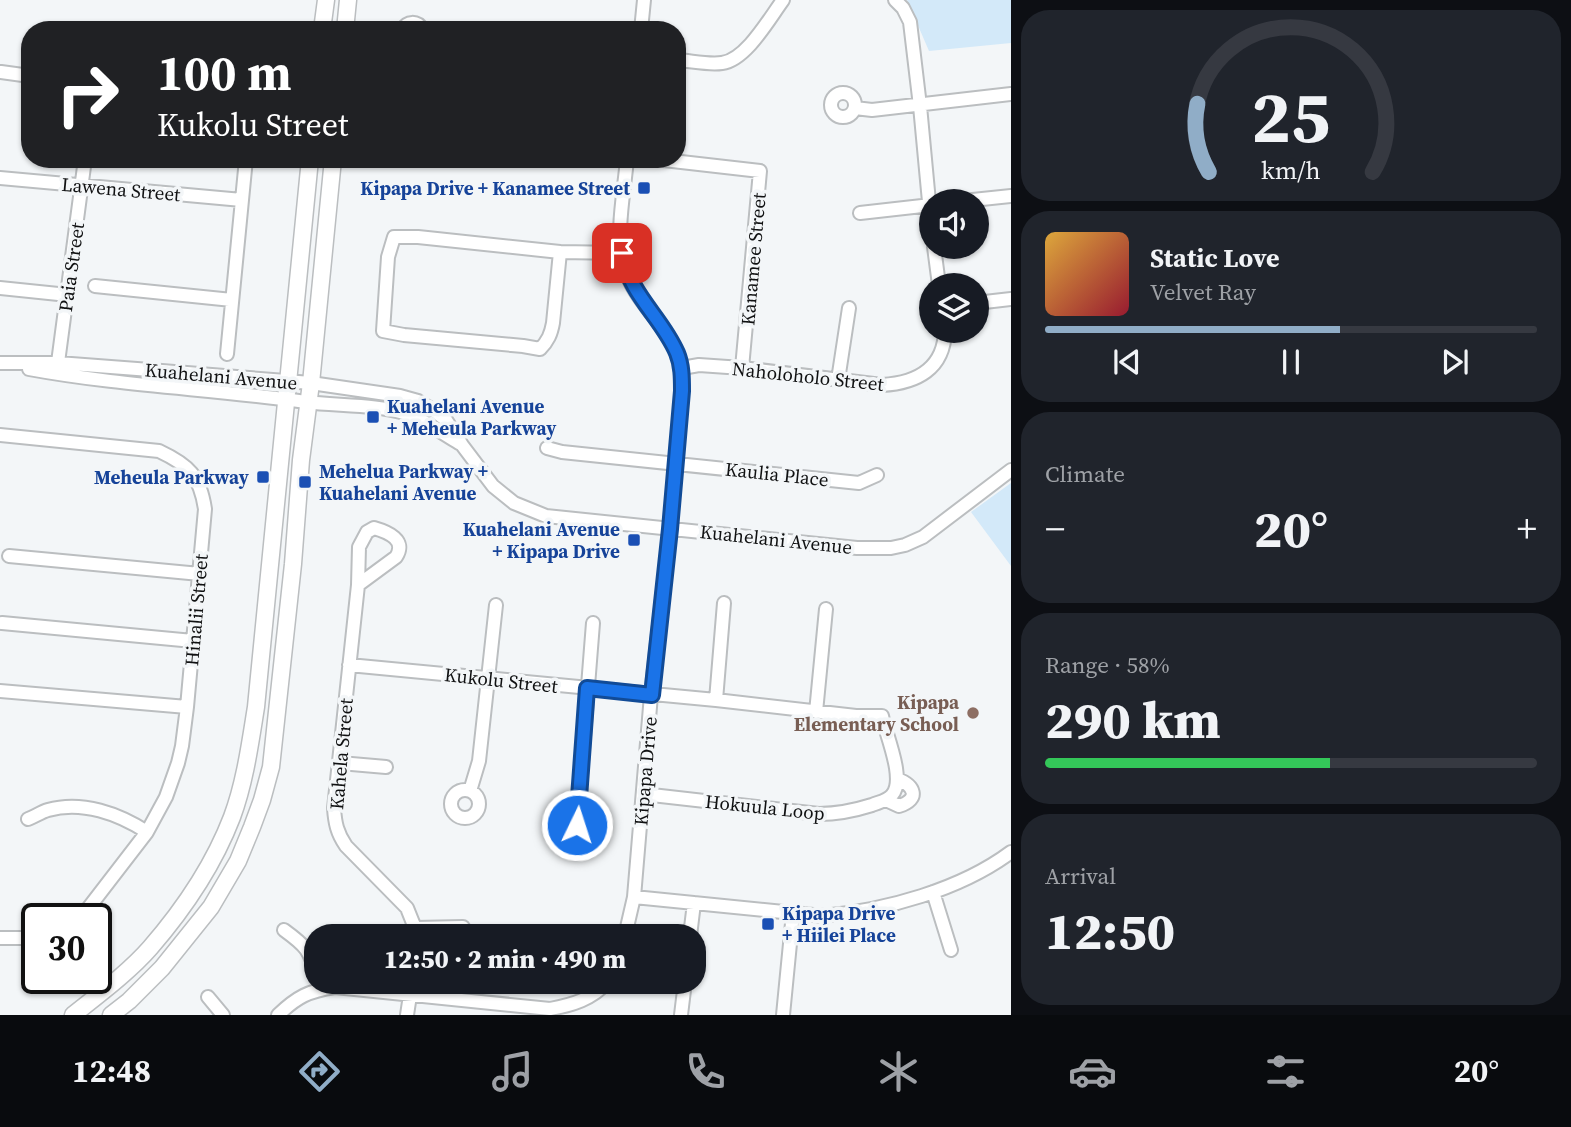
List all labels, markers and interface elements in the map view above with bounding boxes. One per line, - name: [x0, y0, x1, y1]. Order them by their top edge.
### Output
- text: 100 m: [157, 39, 292, 106]
- icon: right: [42, 49, 133, 140]
- text: 25: [1252, 67, 1330, 166]
- text: Kukolu Street: [157, 103, 349, 147]
- text: km/h: [1261, 152, 1321, 186]
- street label: Lawena Street: [61, 171, 182, 207]
- place label: Kipapa Drive + Kanamee Street: [360, 175, 630, 201]
- marker: Kipapa Drive + Kanamee Street: [636, 180, 652, 196]
- map controls: [919, 189, 989, 343]
- button: sound: [919, 189, 989, 259]
- street label: Kanamee Street: [734, 191, 772, 326]
- street label: Paia Street: [52, 220, 90, 313]
- pin: [592, 223, 652, 283]
- icon: arrive: [603, 234, 641, 272]
- text: Static Love: [1150, 240, 1279, 276]
- button: layers: [919, 273, 989, 343]
- text: Velvet Ray: [1150, 276, 1256, 308]
- icon: previous: [1108, 343, 1146, 381]
- icon: pause: [1272, 343, 1310, 381]
- icon: next: [1436, 343, 1474, 381]
- street label: Naholoholo Street: [731, 355, 886, 397]
- street label: Kuahelani Avenue: [144, 356, 298, 396]
- place label: Kuahelani Avenue + Meheula Parkway: [387, 393, 557, 441]
- marker: Kuahelani Avenue + Meheula Parkway: [365, 409, 381, 425]
- street label: Kaulia Place: [724, 456, 830, 492]
- place label: Mehelua Parkway + Kuahelani Avenue: [319, 458, 488, 506]
- text: Climate: [1045, 458, 1125, 490]
- place label: Meheula Parkway: [94, 464, 250, 490]
- marker: Meheula Parkway: [255, 469, 271, 485]
- marker: Mehelua Parkway + Kuahelani Avenue: [297, 474, 313, 490]
- text: 20°: [1254, 493, 1328, 564]
- text: −: [1045, 503, 1065, 555]
- text: +: [1517, 503, 1537, 555]
- place label: Kuahelani Avenue + Kipapa Drive: [463, 516, 620, 564]
- street label: Kuahelani Avenue: [699, 518, 853, 560]
- marker: Kuahelani Avenue + Kipapa Drive: [626, 532, 642, 548]
- street label: Hinalii Street: [178, 552, 214, 667]
- text: Range · 58%: [1045, 649, 1170, 681]
- street label: Kukolu Street: [443, 661, 560, 699]
- text: 290 km: [1045, 684, 1221, 755]
- place label: Kipapa Elementary School: [794, 689, 960, 737]
- street label: Kahela Street: [323, 696, 359, 811]
- marker: Kipapa Elementary School: [965, 705, 981, 721]
- street label: Kipapa Drive: [627, 715, 663, 827]
- position arrow: [540, 788, 614, 862]
- street label: Hokuula Loop: [704, 788, 826, 826]
- text: Arrival: [1045, 860, 1116, 892]
- text: 12:50: [1045, 895, 1175, 966]
- place label: Kipapa Drive + Hiilei Place: [782, 900, 896, 948]
- speed limit sign: 30: [21, 903, 112, 994]
- marker: Kipapa Drive + Hiilei Place: [760, 916, 776, 932]
- text: 12:50 · 2 min · 490 m: [384, 941, 626, 977]
- icon: directions: [295, 1047, 344, 1096]
- icon: music: [488, 1047, 537, 1096]
- icon: phone: [681, 1047, 730, 1096]
- icon: climate: [874, 1047, 923, 1096]
- icon: car: [1068, 1047, 1117, 1096]
- icon: filters: [1261, 1047, 1310, 1096]
- text: 12:48: [72, 1049, 151, 1093]
- text: 20°: [1454, 1049, 1499, 1093]

